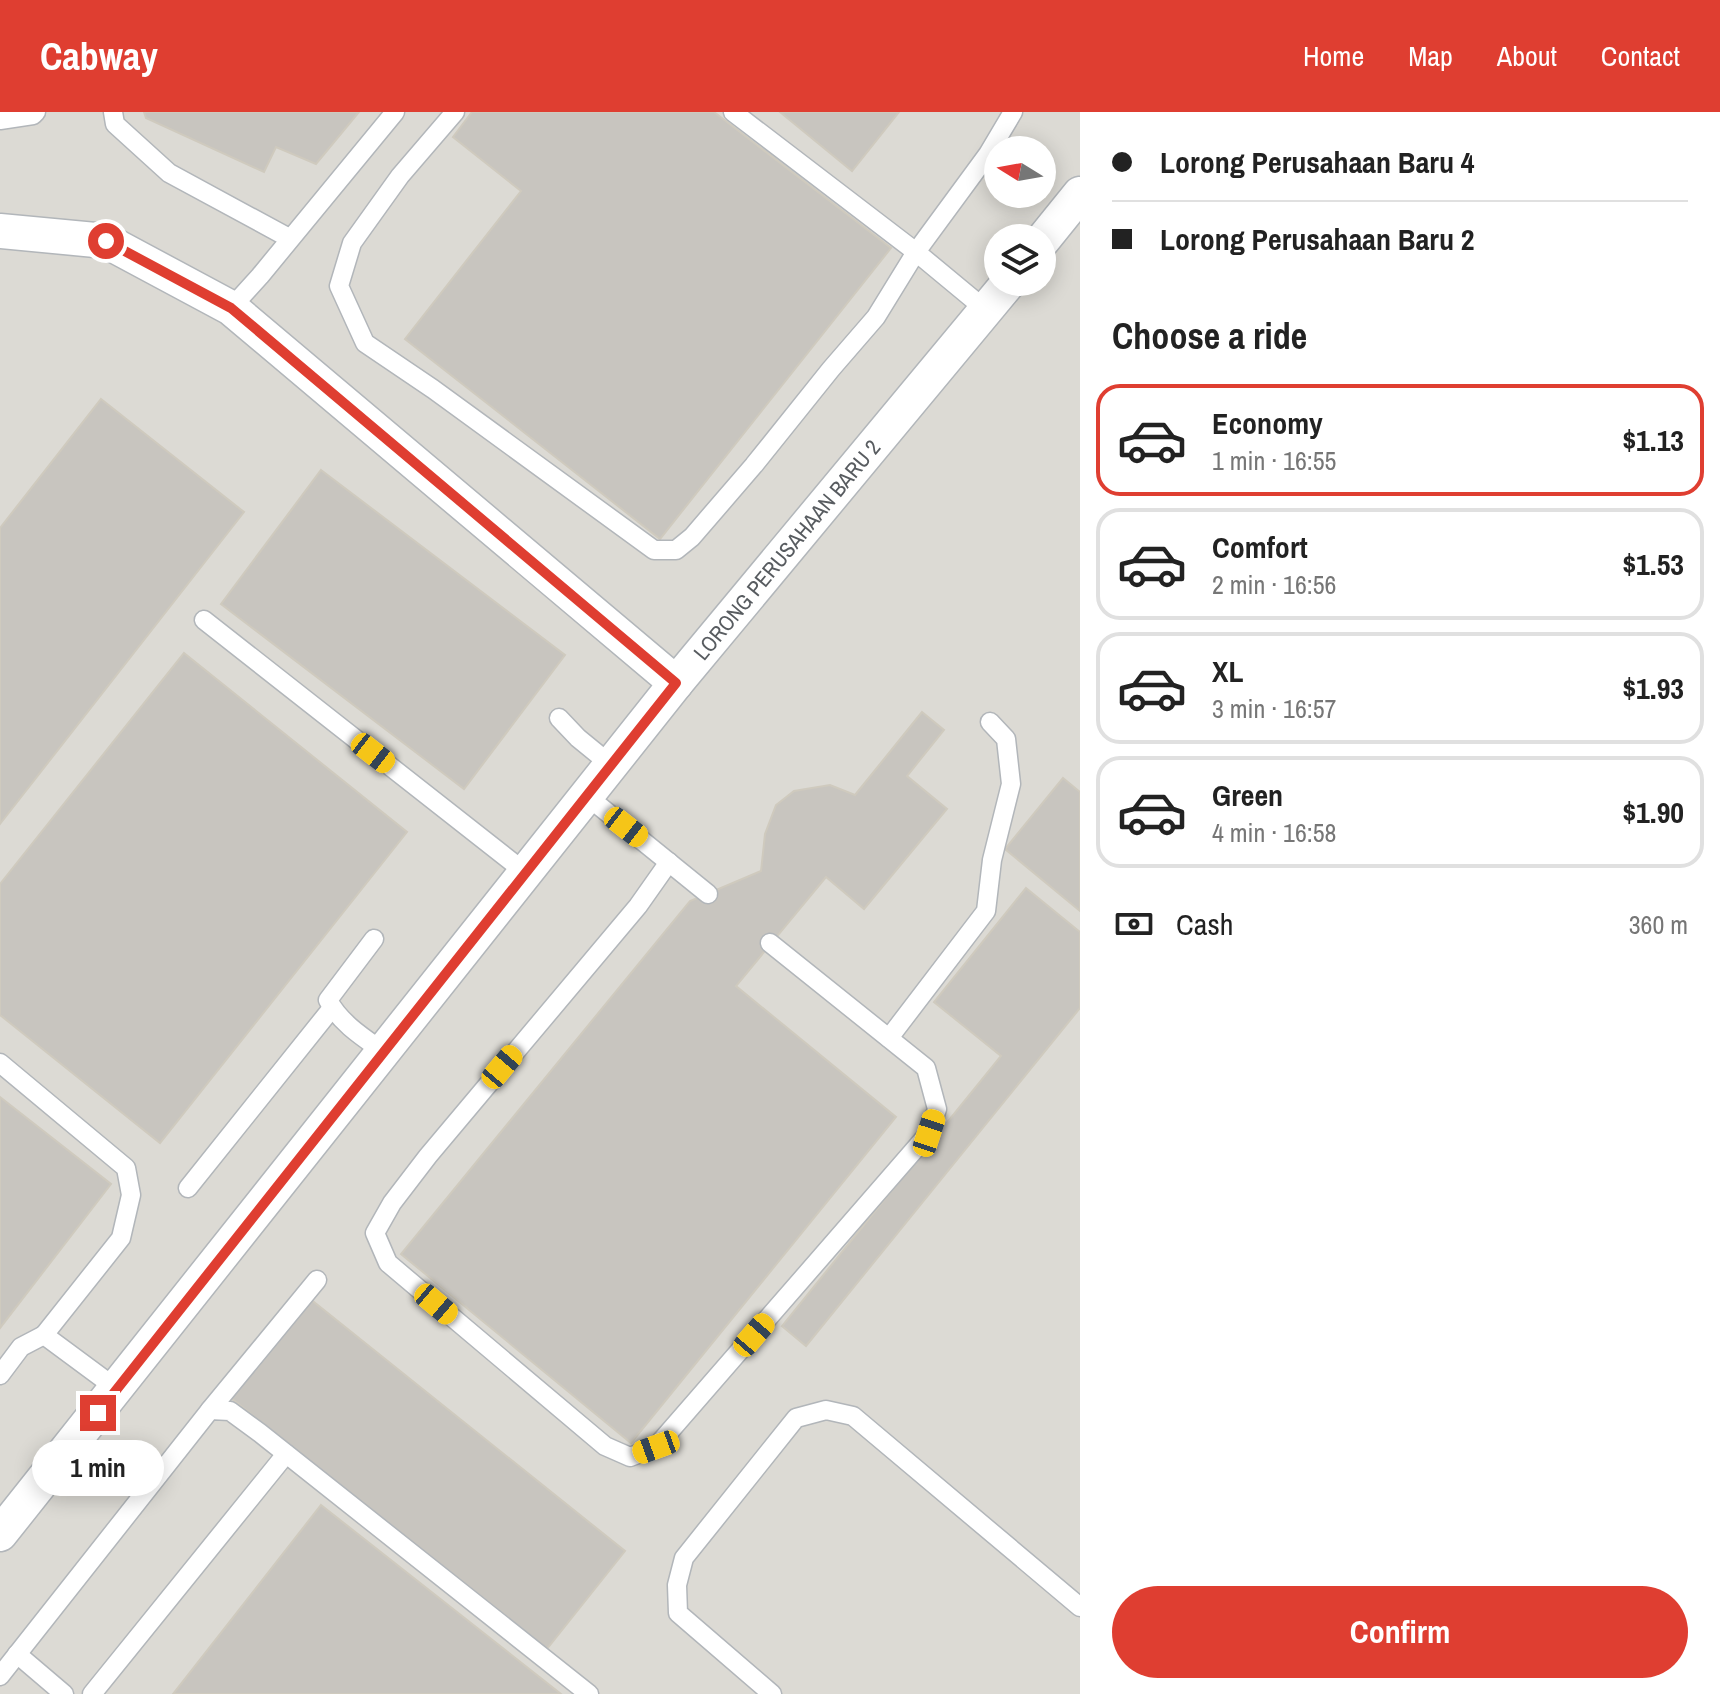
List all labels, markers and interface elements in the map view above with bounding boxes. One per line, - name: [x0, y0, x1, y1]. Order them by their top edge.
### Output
- text: Cabway: [40, 31, 158, 82]
- text: Home: [1303, 37, 1364, 75]
- text: Map: [1408, 37, 1453, 75]
- text: About: [1497, 37, 1557, 75]
- text: Contact: [1601, 37, 1680, 75]
- north arrow: [984, 136, 1056, 208]
- map controls: [984, 136, 1056, 296]
- text: Lorong Perusahaan Baru 4: [1160, 142, 1474, 182]
- text: Lorong Perusahaan Baru 2: [1160, 219, 1474, 259]
- route start: [88, 223, 124, 259]
- button: layers: [984, 224, 1056, 296]
- text: Choose a ride: [1112, 312, 1307, 360]
- text: Economy: [1212, 403, 1323, 443]
- icon: car: [1116, 404, 1188, 476]
- text: $1.13: [1622, 420, 1684, 460]
- street label: LORONG PERUSAHAAN BARU 2: [686, 433, 887, 666]
- text: 1 min · 16:55: [1212, 443, 1336, 478]
- text: Comfort: [1212, 527, 1308, 567]
- icon: car: [1116, 528, 1188, 600]
- text: $1.53: [1622, 544, 1684, 584]
- text: 2 min · 16:56: [1212, 567, 1336, 602]
- text: XL: [1212, 651, 1243, 691]
- icon: car: [1116, 652, 1188, 724]
- text: $1.93: [1622, 668, 1684, 708]
- text: 3 min · 16:57: [1212, 691, 1336, 726]
- car: [347, 729, 399, 777]
- text: Green: [1212, 775, 1283, 815]
- icon: car: [1116, 776, 1188, 848]
- text: $1.90: [1622, 792, 1684, 832]
- car: [600, 803, 652, 851]
- text: 4 min · 16:58: [1212, 815, 1336, 850]
- icon: cash: [1112, 902, 1156, 946]
- text: Cash: [1176, 904, 1233, 944]
- text: 360 m: [1629, 907, 1688, 942]
- car: [477, 1041, 527, 1093]
- car: [910, 1106, 948, 1160]
- car: [410, 1279, 462, 1329]
- car: [729, 1309, 779, 1361]
- route end: [80, 1395, 116, 1431]
- car: [629, 1428, 683, 1466]
- callout: 1 min: [32, 1441, 164, 1497]
- text: 1 min: [70, 1450, 126, 1485]
- button: Confirm: [1112, 1586, 1688, 1678]

